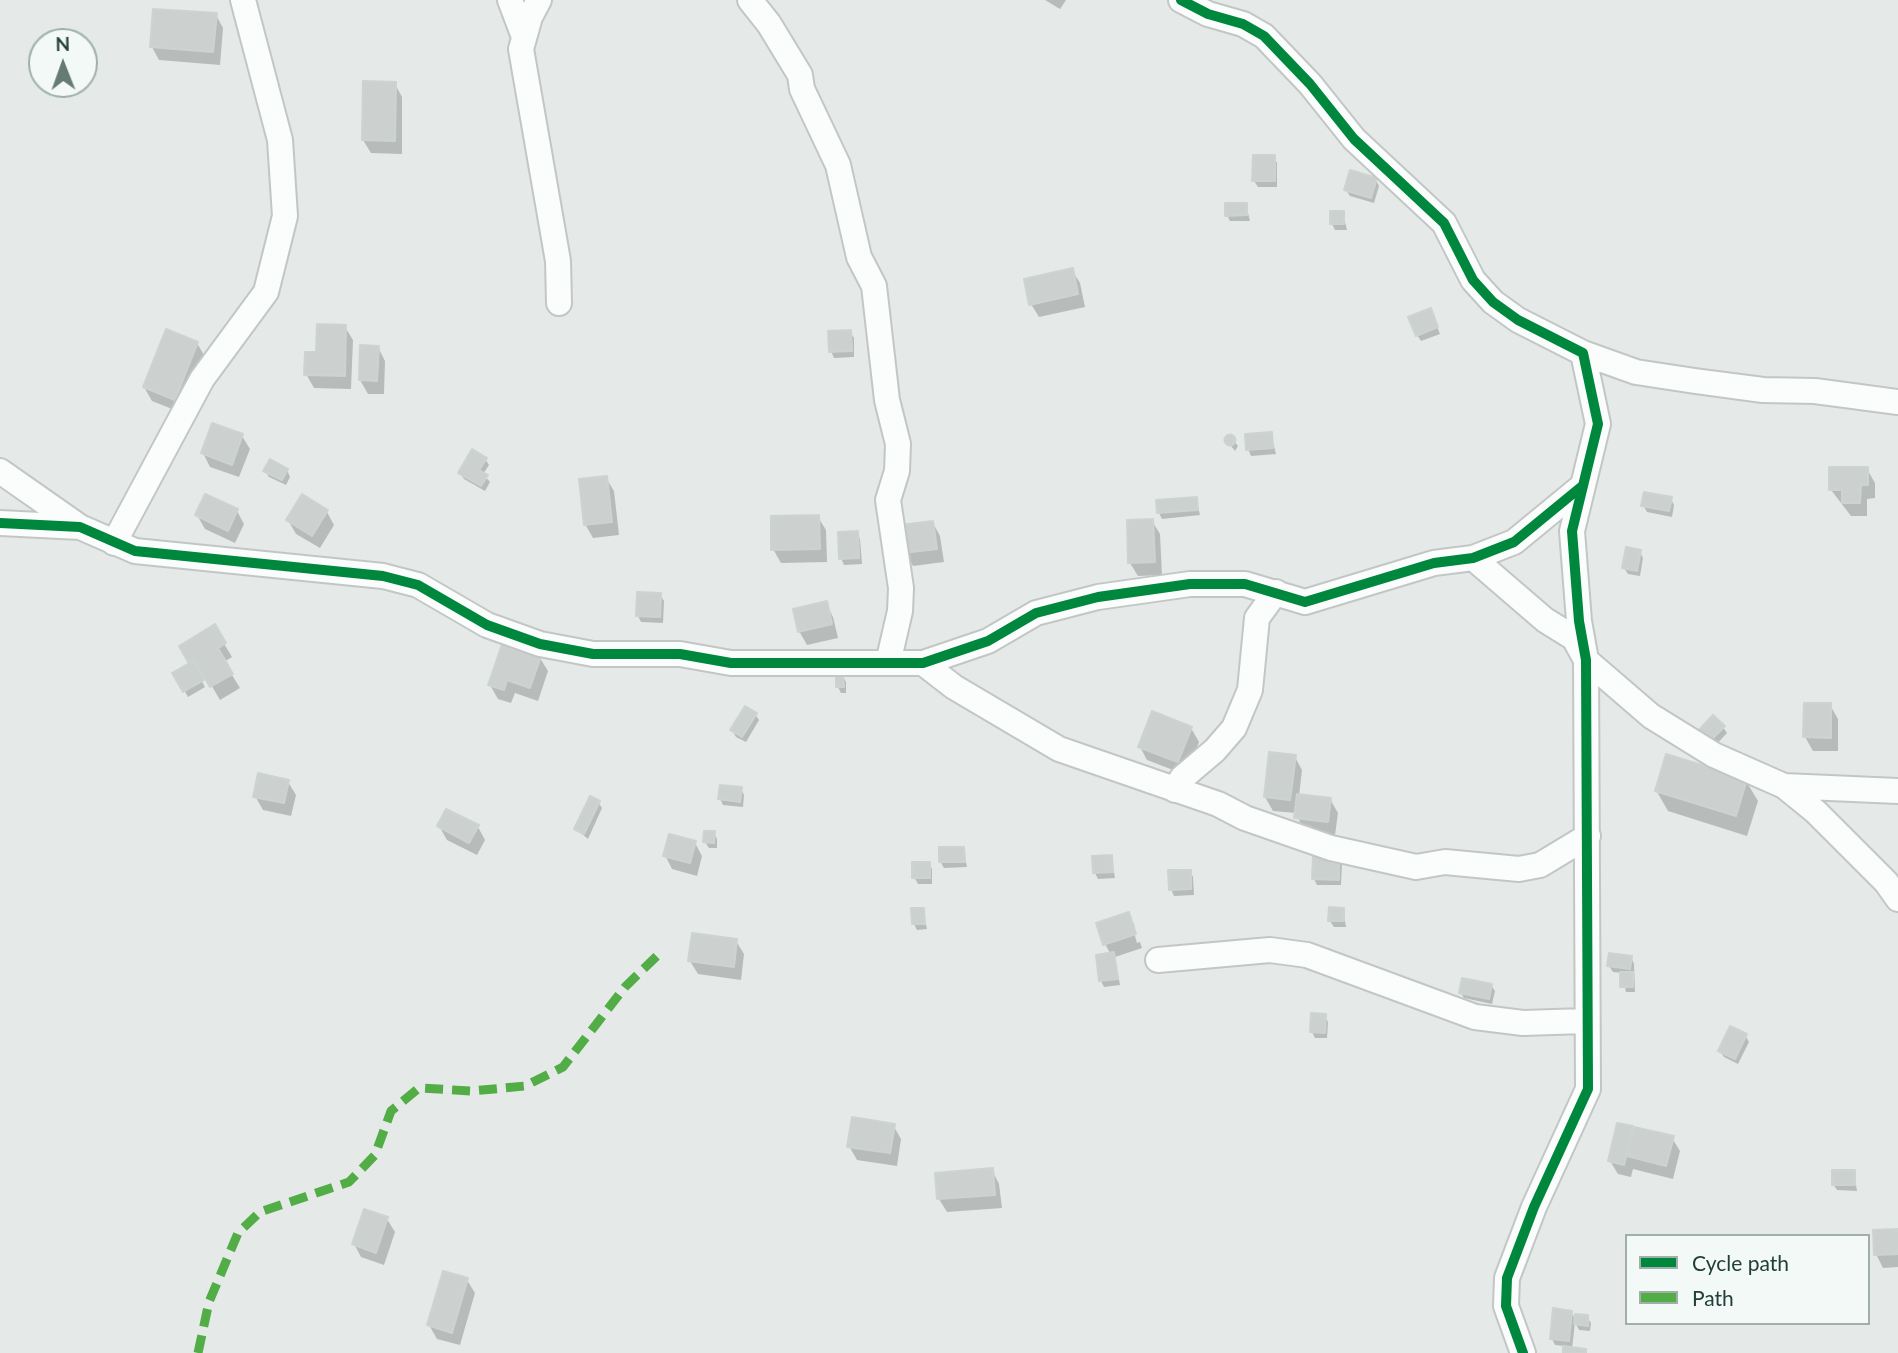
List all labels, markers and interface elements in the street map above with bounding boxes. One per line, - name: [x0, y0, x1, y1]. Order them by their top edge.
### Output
- north arrow: [28, 28, 98, 98]
- text: N: [55, 32, 70, 55]
- legend: [1625, 1234, 1870, 1325]
- text: Cycle path: [1692, 1250, 1789, 1275]
- text: Path: [1692, 1285, 1734, 1310]

